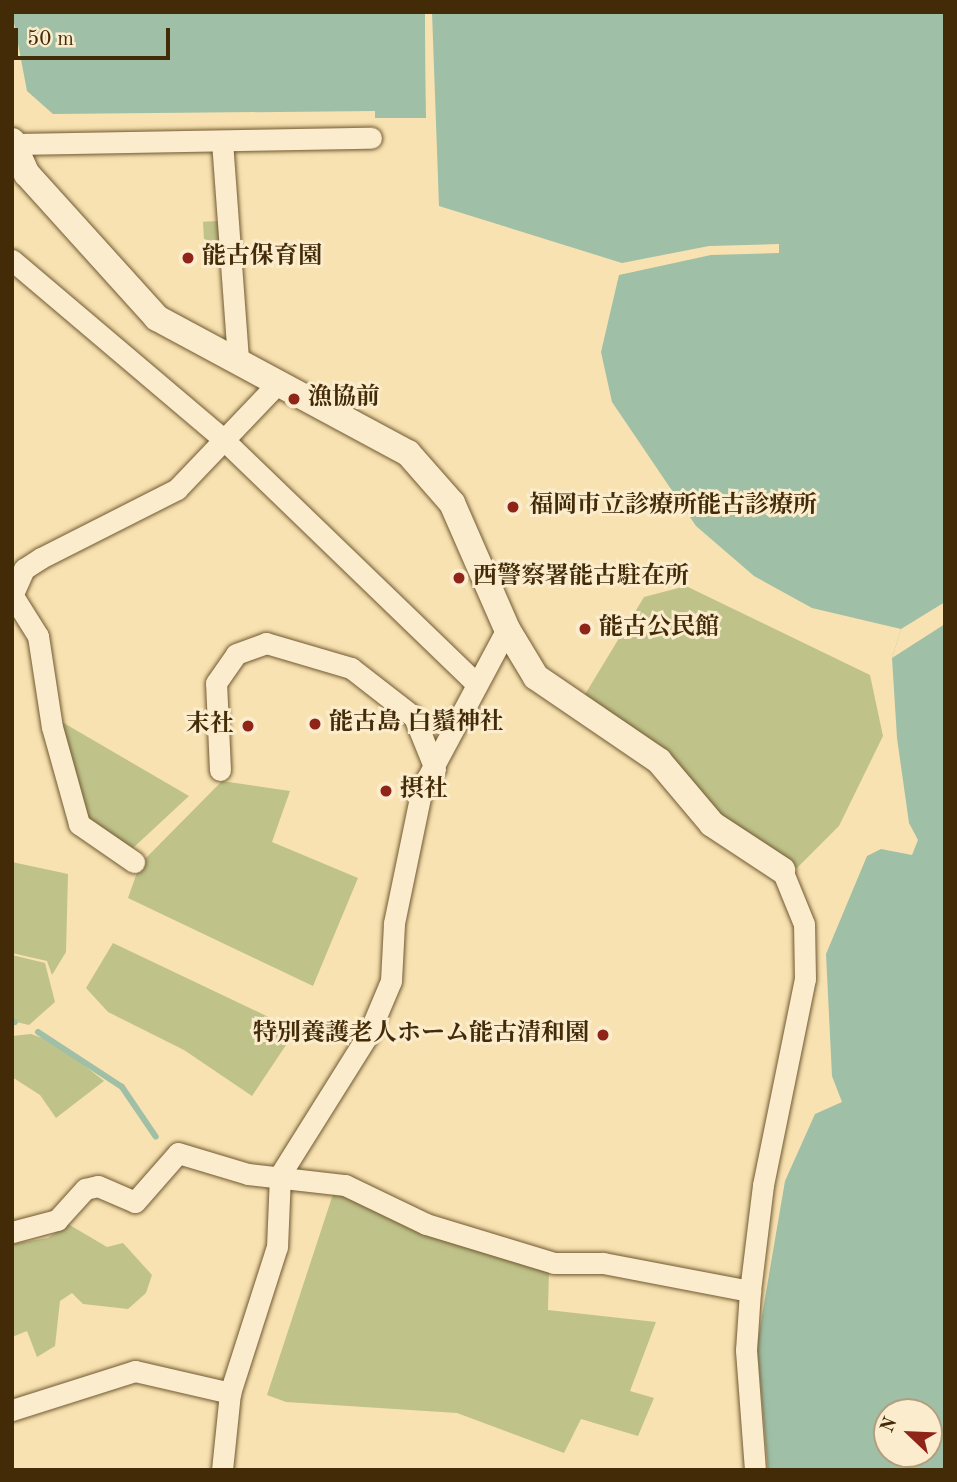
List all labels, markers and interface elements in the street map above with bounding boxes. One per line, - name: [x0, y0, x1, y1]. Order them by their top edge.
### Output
- scale bar: [18, 14, 173, 58]
- text: 50 m: [27, 29, 74, 50]
- place label: 能古保育園: [202, 244, 322, 272]
- marker: 能古保育園: [180, 250, 196, 266]
- place label: 漁協前: [308, 385, 380, 413]
- marker: 漁協前: [286, 391, 302, 407]
- place label: 福岡市立診療所能古診療所: [529, 493, 817, 521]
- marker: 福岡市立診療所能古診療所: [503, 497, 523, 517]
- place label: 西警察署能古駐在所: [473, 564, 689, 592]
- marker: 西警察署能古駐在所: [451, 570, 467, 586]
- place label: 能古公民館: [599, 615, 719, 643]
- marker: 能古公民館: [577, 621, 593, 637]
- place label: 能古島 白鬚神社: [329, 710, 504, 738]
- place label: 末社: [186, 712, 234, 740]
- marker: 能古島 白鬚神社: [307, 716, 323, 732]
- marker: 末社: [240, 718, 256, 734]
- place label: 摂社: [400, 777, 448, 805]
- marker: 摂社: [378, 783, 394, 799]
- place label: 特別養護老人ホーム能古清和園: [253, 1021, 589, 1049]
- marker: 特別養護老人ホーム能古清和園: [595, 1027, 611, 1043]
- north arrow: [873, 1398, 943, 1468]
- text: N: [878, 1415, 902, 1436]

